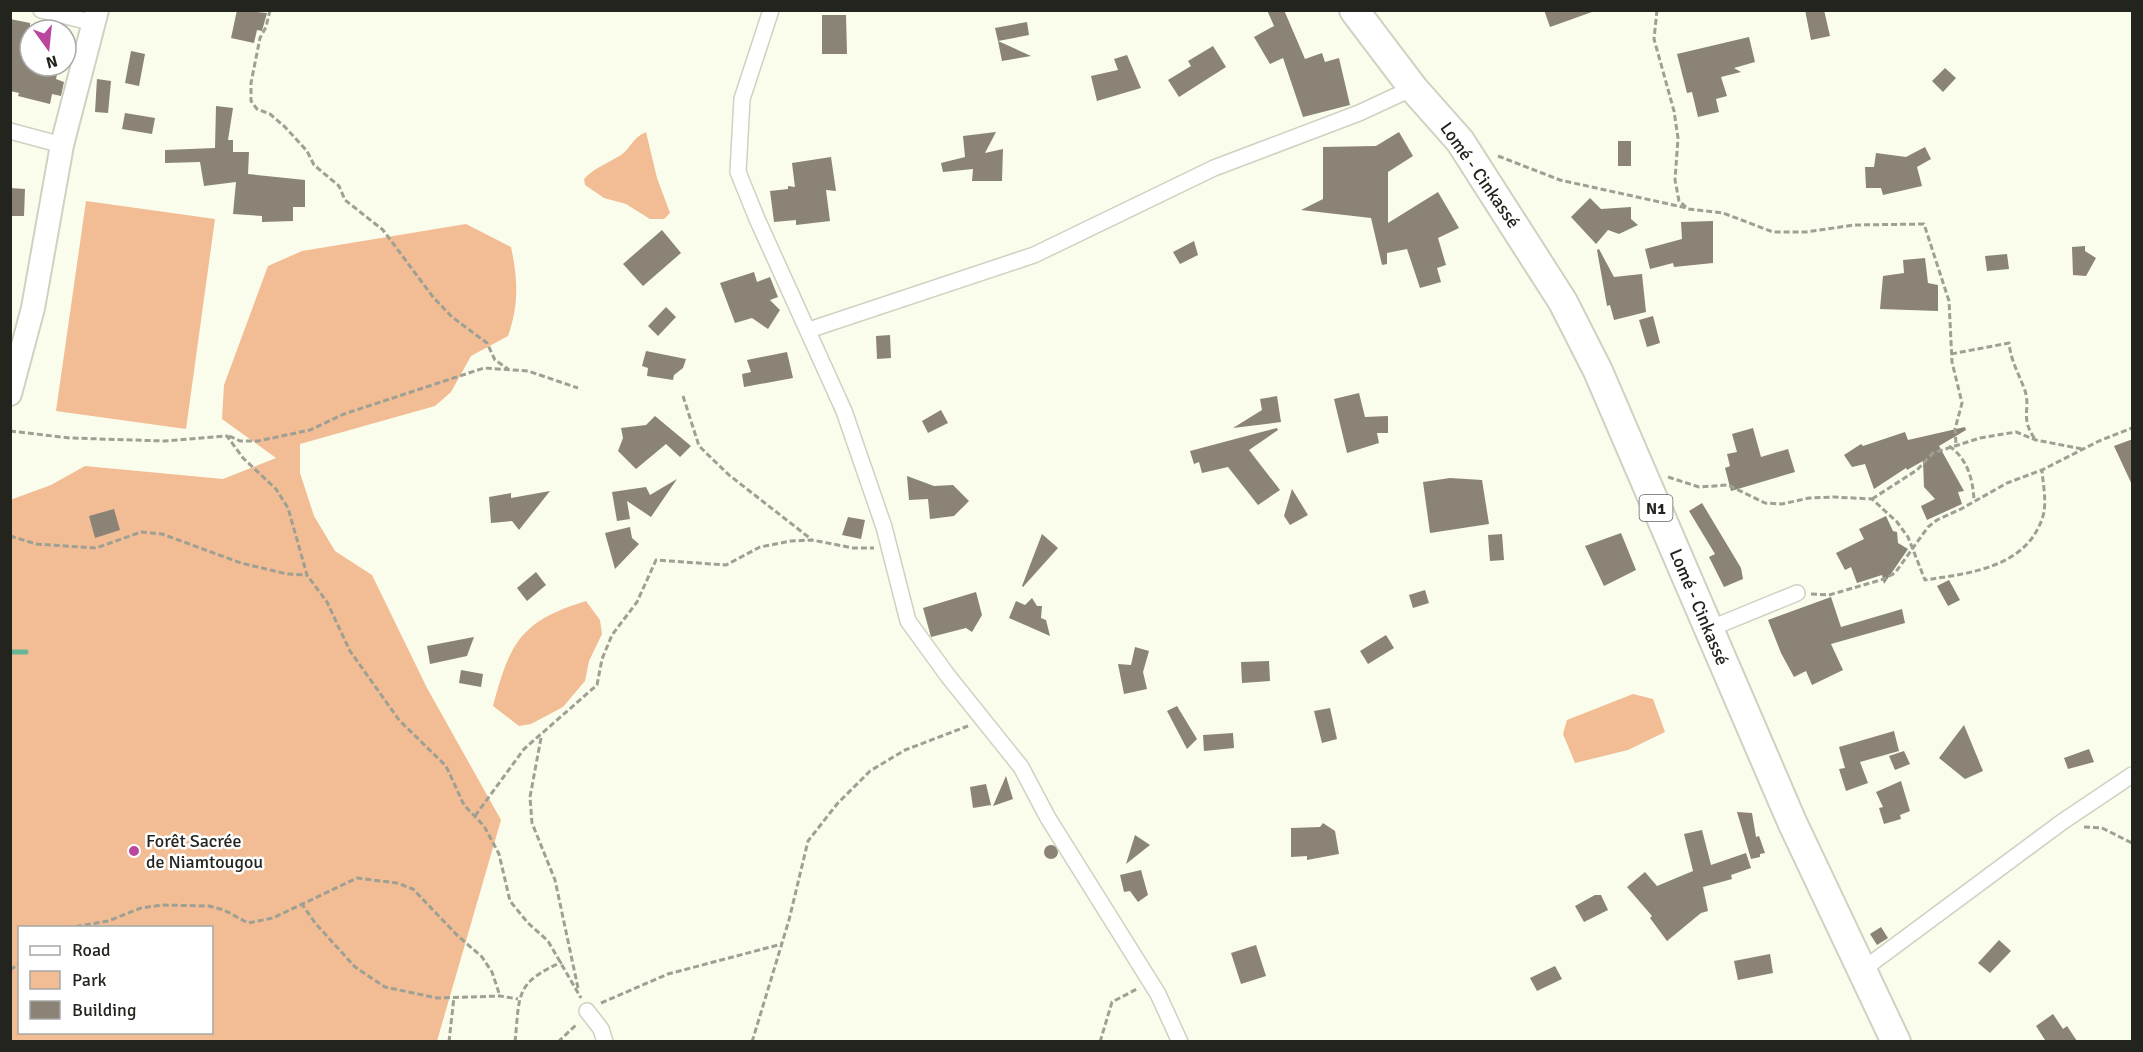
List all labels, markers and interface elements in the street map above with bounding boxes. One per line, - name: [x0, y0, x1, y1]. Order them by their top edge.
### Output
- north arrow: [18, 18, 78, 78]
- text: N: [44, 50, 60, 73]
- street label: Lomé - Cinkassé: [1435, 118, 1525, 232]
- road number: N1: [1640, 495, 1672, 521]
- street label: Lomé - Cinkassé: [1665, 545, 1733, 669]
- place label: Forêt Sacrée de Niamtougou: [146, 830, 263, 873]
- marker: Forêt Sacrée de Niamtougou: [127, 844, 141, 858]
- legend: [18, 926, 213, 1034]
- text: Road: [72, 939, 111, 961]
- text: Park: [72, 969, 107, 991]
- text: Building: [72, 999, 136, 1021]

